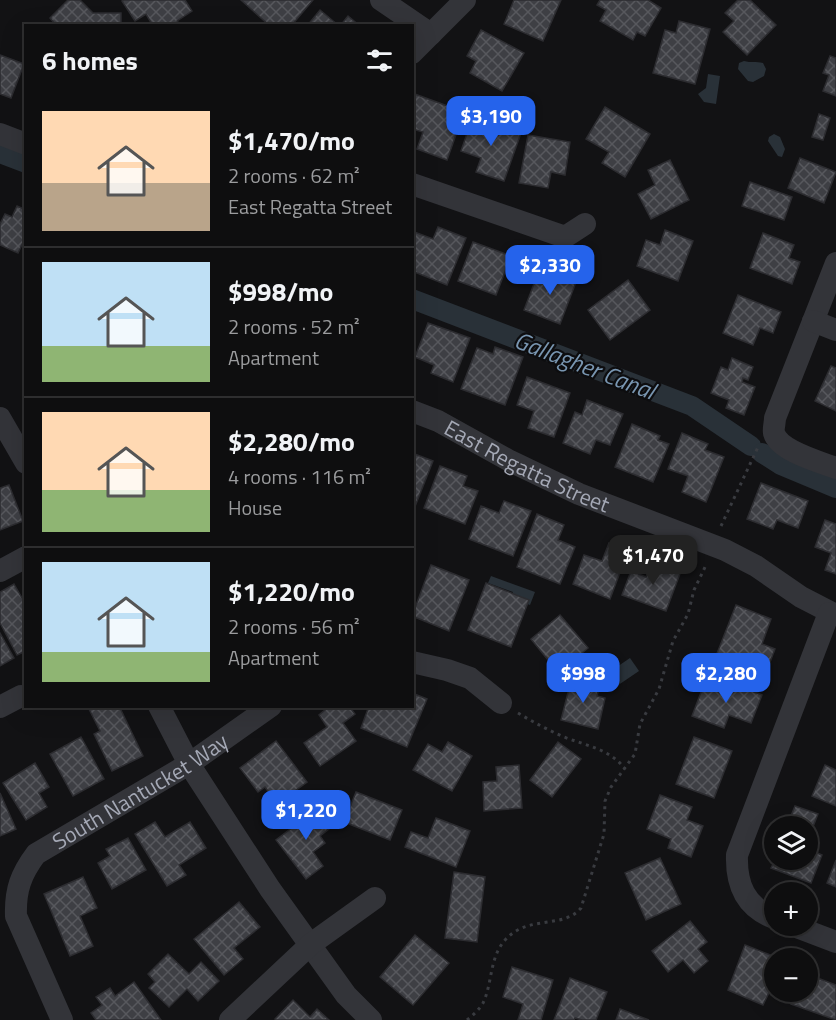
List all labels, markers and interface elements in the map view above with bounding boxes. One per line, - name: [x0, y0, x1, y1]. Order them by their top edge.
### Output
- text: 6 homes: [42, 41, 138, 80]
- icon: filters: [363, 44, 396, 77]
- pin: $3,190: [442, 96, 540, 147]
- text: $3,190: [460, 100, 522, 131]
- text: $1,470/mo: [228, 121, 355, 160]
- icon: home: [90, 135, 162, 207]
- text: 2 rooms · 62 m²: [228, 160, 360, 191]
- text: East Regatta Street: [228, 191, 392, 222]
- pin: $2,330: [501, 245, 599, 296]
- text: $2,330: [519, 249, 581, 280]
- text: $998/mo: [228, 272, 333, 311]
- icon: home: [90, 286, 162, 358]
- text: 2 rooms · 52 m²: [228, 311, 360, 342]
- water label: Gallagher Canal: [509, 322, 663, 409]
- text: Apartment: [228, 342, 319, 373]
- street label: East Regatta Street: [438, 411, 615, 521]
- text: $2,280/mo: [228, 422, 355, 461]
- icon: home: [90, 436, 162, 508]
- text: 4 rooms · 116 m²: [228, 461, 371, 492]
- text: House: [228, 492, 282, 523]
- pin: $1,470: [604, 535, 702, 586]
- text: $1,470: [622, 539, 684, 570]
- text: $1,220/mo: [228, 572, 355, 611]
- icon: home: [90, 586, 162, 658]
- text: 2 rooms · 56 m²: [228, 611, 360, 642]
- text: Apartment: [228, 642, 319, 673]
- pin: $998: [547, 653, 619, 704]
- pin: $2,280: [677, 653, 775, 704]
- text: $998: [561, 657, 605, 688]
- text: $2,280: [695, 657, 757, 688]
- street label: South Nantucket Way: [46, 724, 235, 858]
- pin: $1,220: [257, 790, 355, 841]
- text: $1,220: [275, 794, 337, 825]
- map controls: [764, 816, 818, 1002]
- button: layers: [764, 816, 818, 870]
- button: +: [764, 882, 818, 936]
- button: −: [764, 948, 818, 1002]

